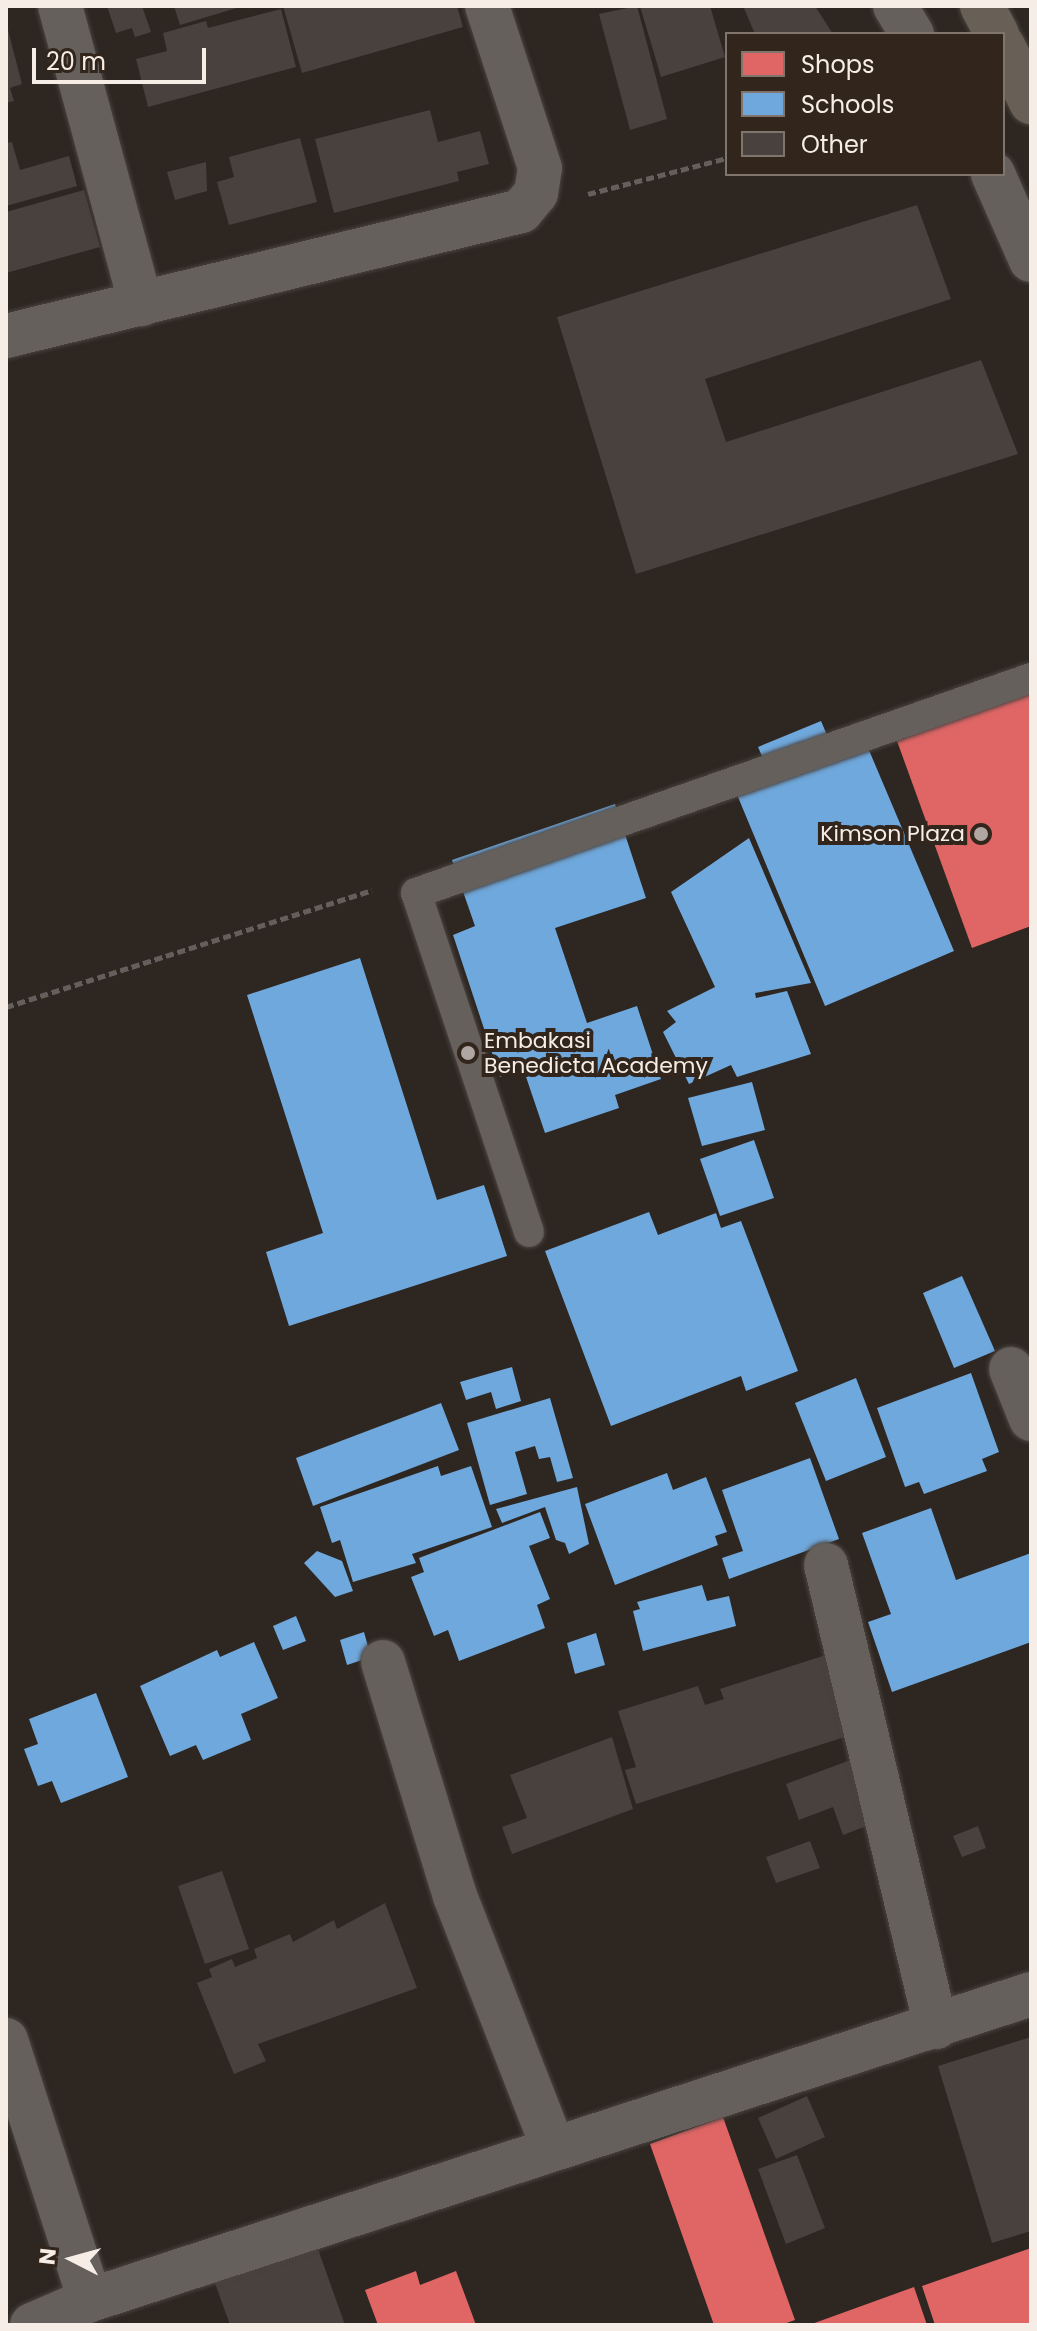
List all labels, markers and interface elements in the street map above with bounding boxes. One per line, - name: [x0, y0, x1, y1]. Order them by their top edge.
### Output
- scale bar: [36, 32, 210, 82]
- legend: [725, 32, 1005, 176]
- text: 20 m: [46, 45, 106, 78]
- text: Shops: [801, 48, 875, 81]
- text: Schools: [801, 88, 894, 121]
- text: Other: [801, 128, 868, 161]
- place label: Kimson Plaza: [820, 821, 965, 847]
- marker: Kimson Plaza: [972, 825, 990, 843]
- place label: Embakasi Benedicta Academy: [484, 1027, 708, 1078]
- marker: Embakasi Benedicta Academy: [459, 1044, 477, 1062]
- north arrow: [32, 2219, 112, 2299]
- text: N: [31, 2247, 64, 2266]

